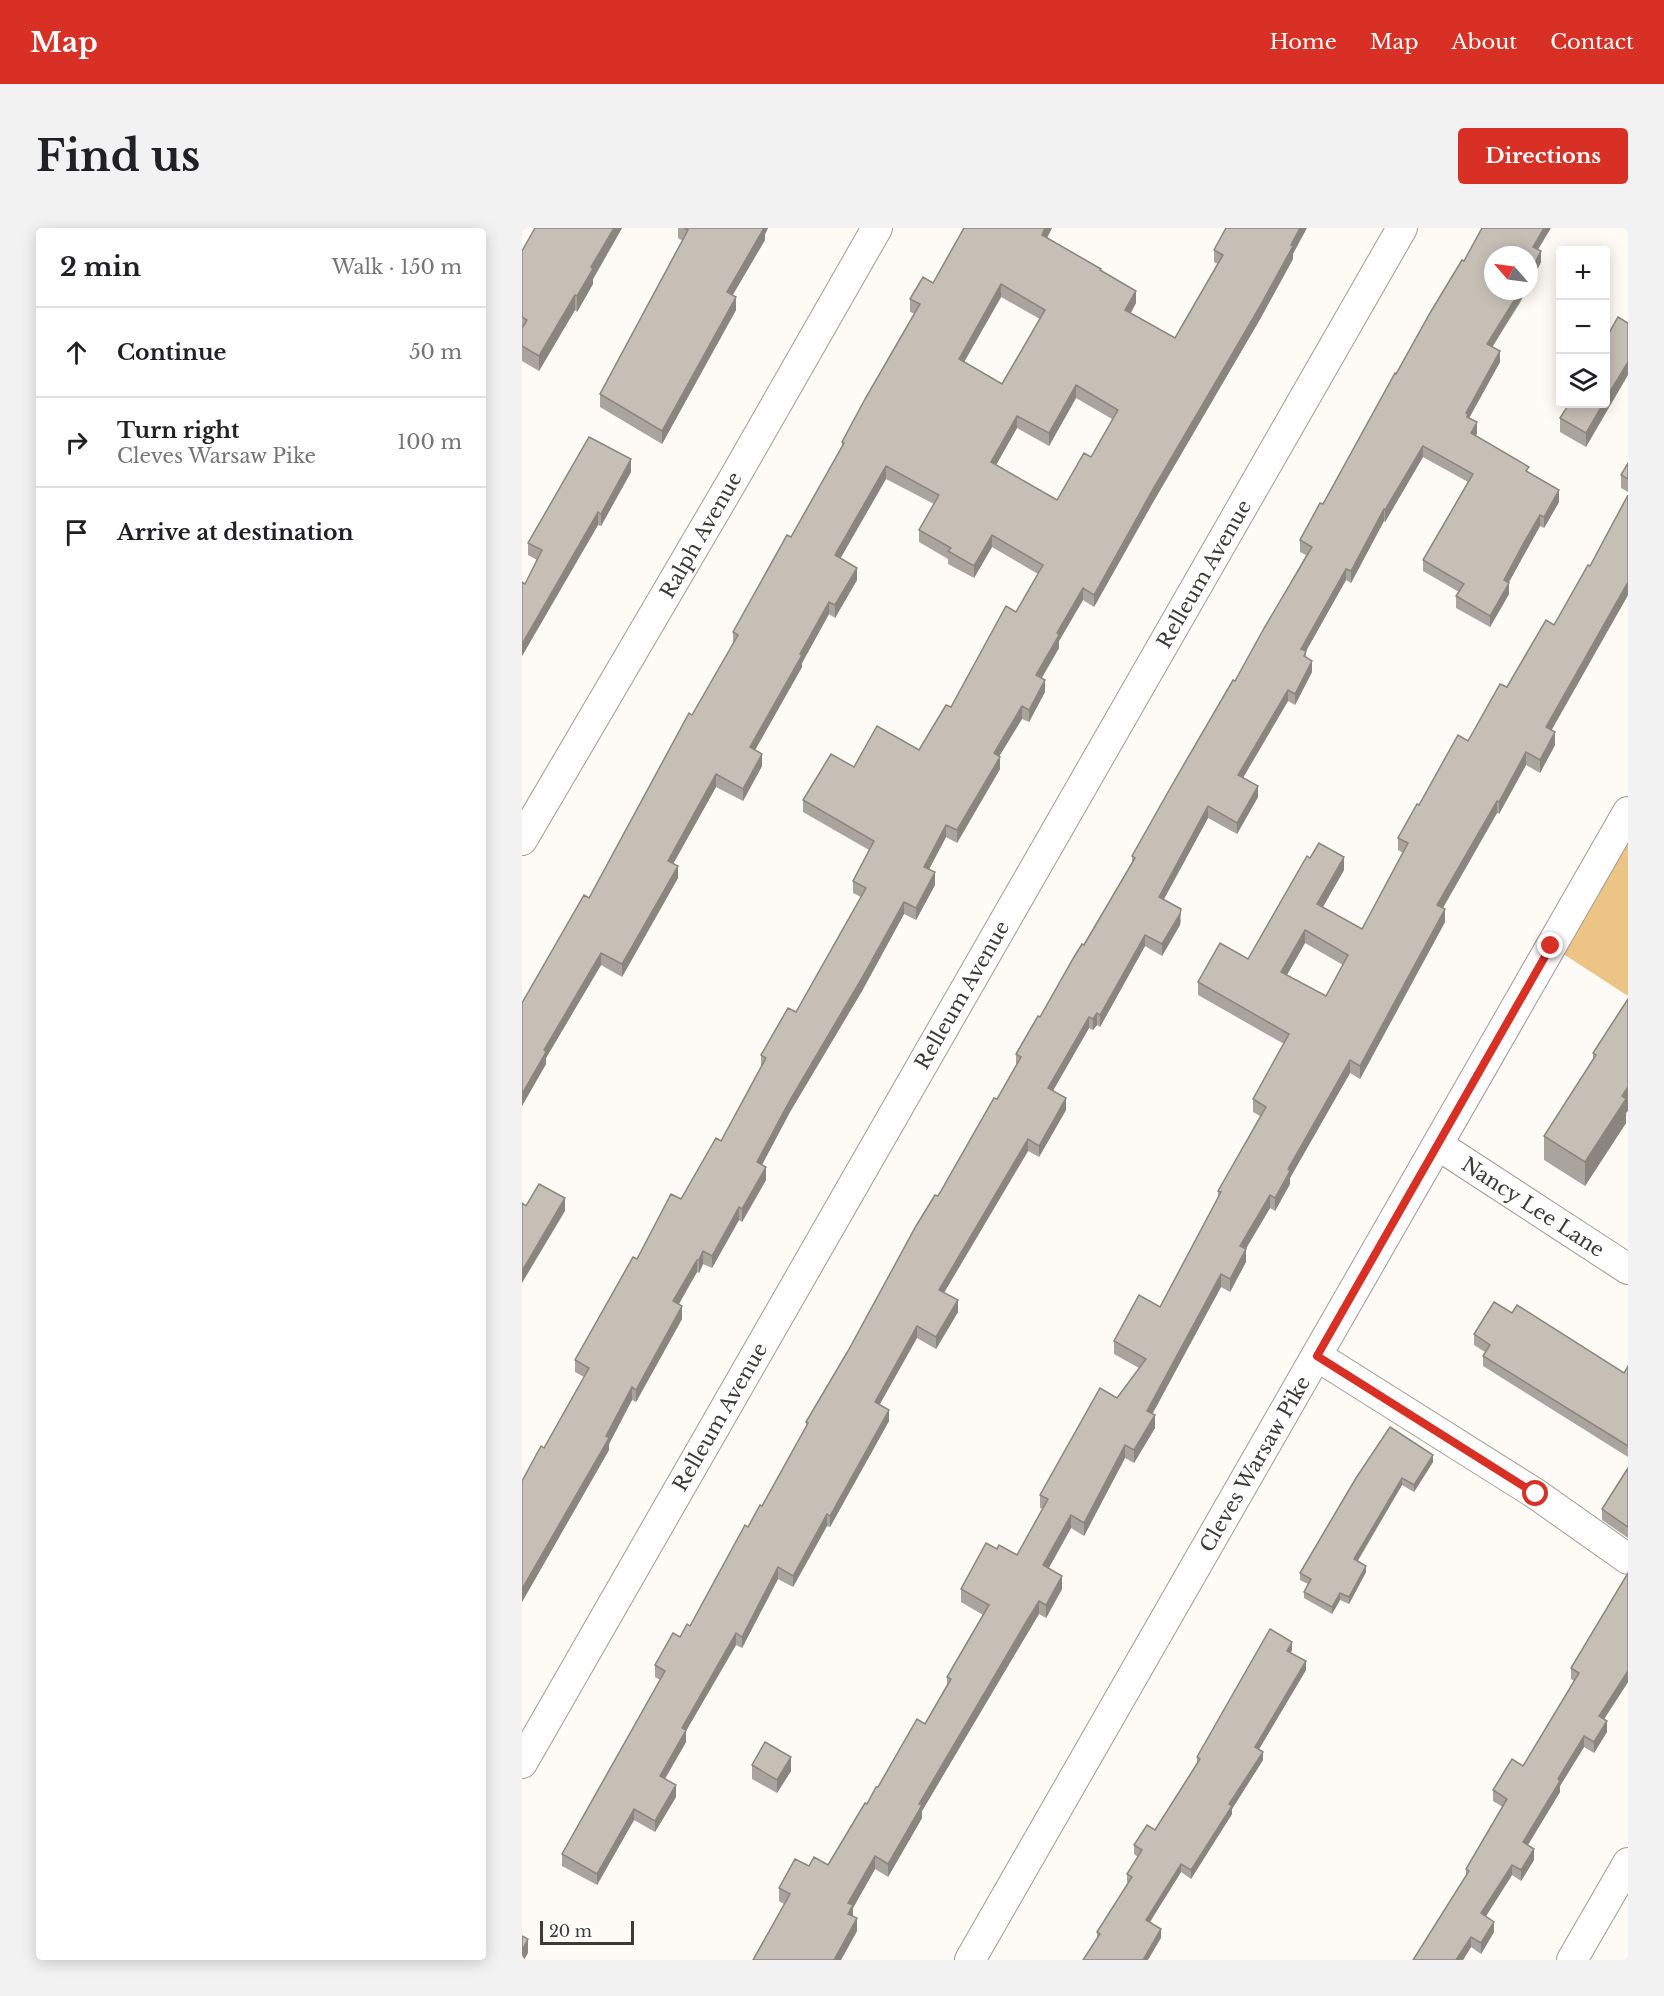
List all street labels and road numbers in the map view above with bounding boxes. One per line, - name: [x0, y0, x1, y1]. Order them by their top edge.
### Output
- street label: Ralph Avenue: [655, 468, 747, 602]
- street label: Relleum Avenue: [1152, 495, 1256, 653]
- street label: Relleum Avenue: [910, 916, 1014, 1074]
- street label: Nancy Lee Lane: [1457, 1152, 1609, 1262]
- street label: Relleum Avenue: [668, 1338, 772, 1496]
- street label: Cleves Warsaw Pike: [1195, 1372, 1315, 1556]

